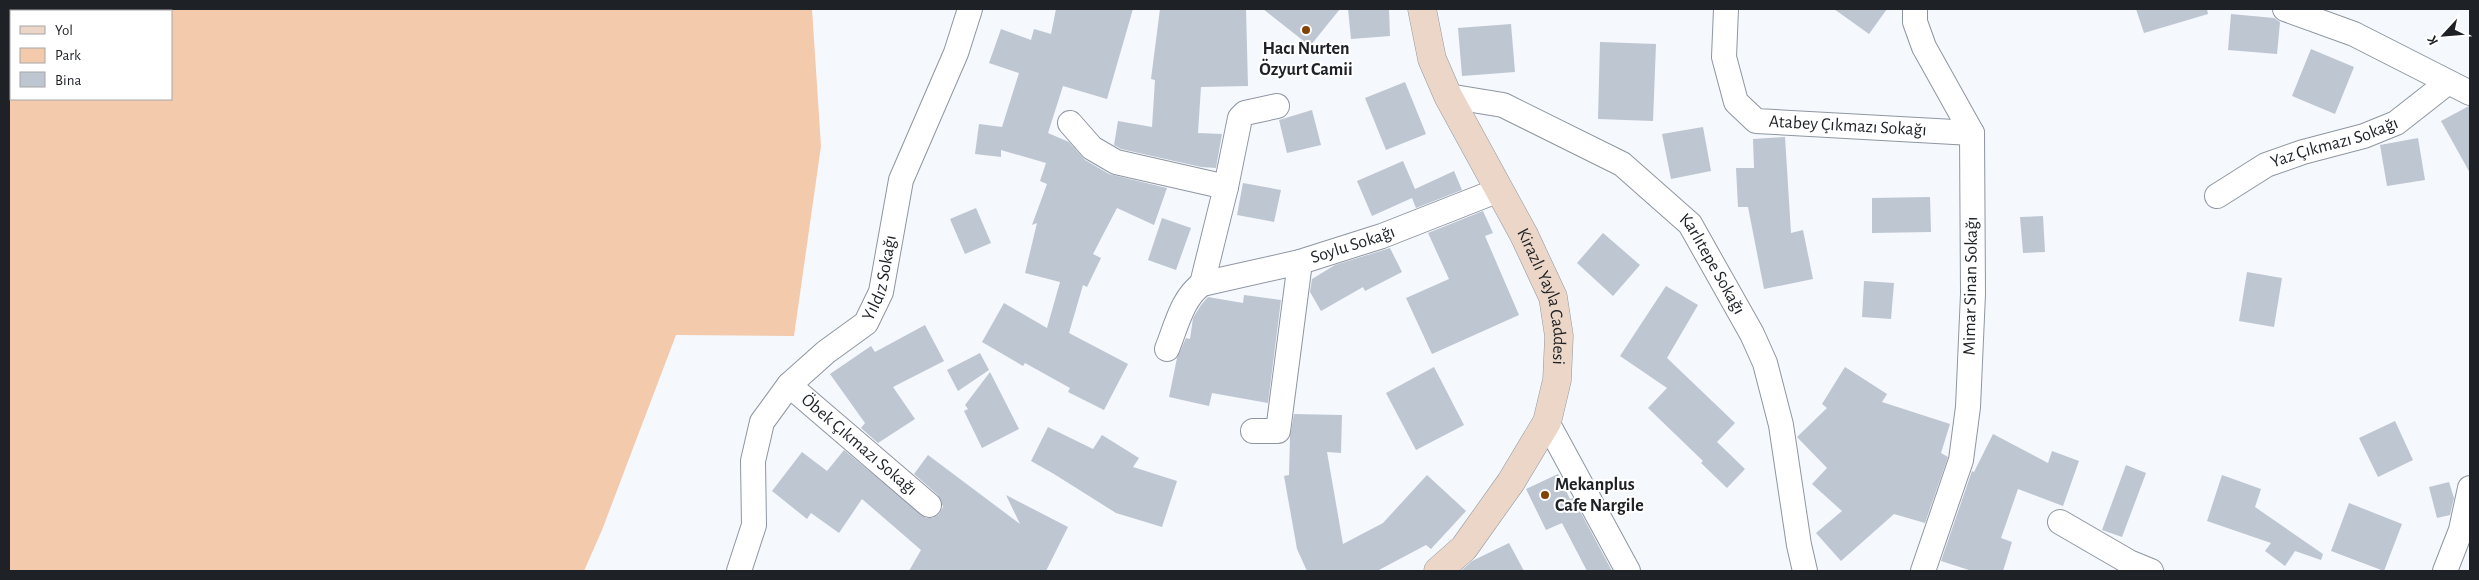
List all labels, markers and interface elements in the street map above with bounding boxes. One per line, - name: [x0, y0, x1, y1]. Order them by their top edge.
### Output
- legend: [10, 10, 172, 100]
- north arrow: [2419, 10, 2469, 60]
- text: Yol: [55, 23, 73, 38]
- marker: Hacı Nurten Özyurt Camii: [1300, 24, 1312, 36]
- text: K: [2425, 33, 2441, 47]
- place label: Hacı Nurten Özyurt Camii: [1259, 40, 1353, 79]
- text: Park: [55, 48, 81, 63]
- text: Bina: [55, 73, 81, 88]
- street label: Atabey Çıkmazı Sokağı: [1768, 113, 1927, 139]
- street label: Yaz Çıkmazı Sokağı: [2268, 114, 2401, 172]
- street label: Karlıtepe Sokağı: [1676, 210, 1748, 318]
- street label: Mimar Sinan Sokağı: [1961, 217, 1981, 355]
- street label: Soylu Sokağı: [1309, 223, 1398, 267]
- street label: Kirazlı Yayla Caddesi: [1513, 225, 1568, 365]
- street label: Yıldız Sokağı: [859, 234, 900, 324]
- street label: Öbek Çıkmazı Sokağı: [798, 389, 920, 499]
- place label: Mekanplus Cafe Nargile: [1555, 476, 1644, 515]
- marker: Mekanplus Cafe Nargile: [1539, 489, 1551, 501]

